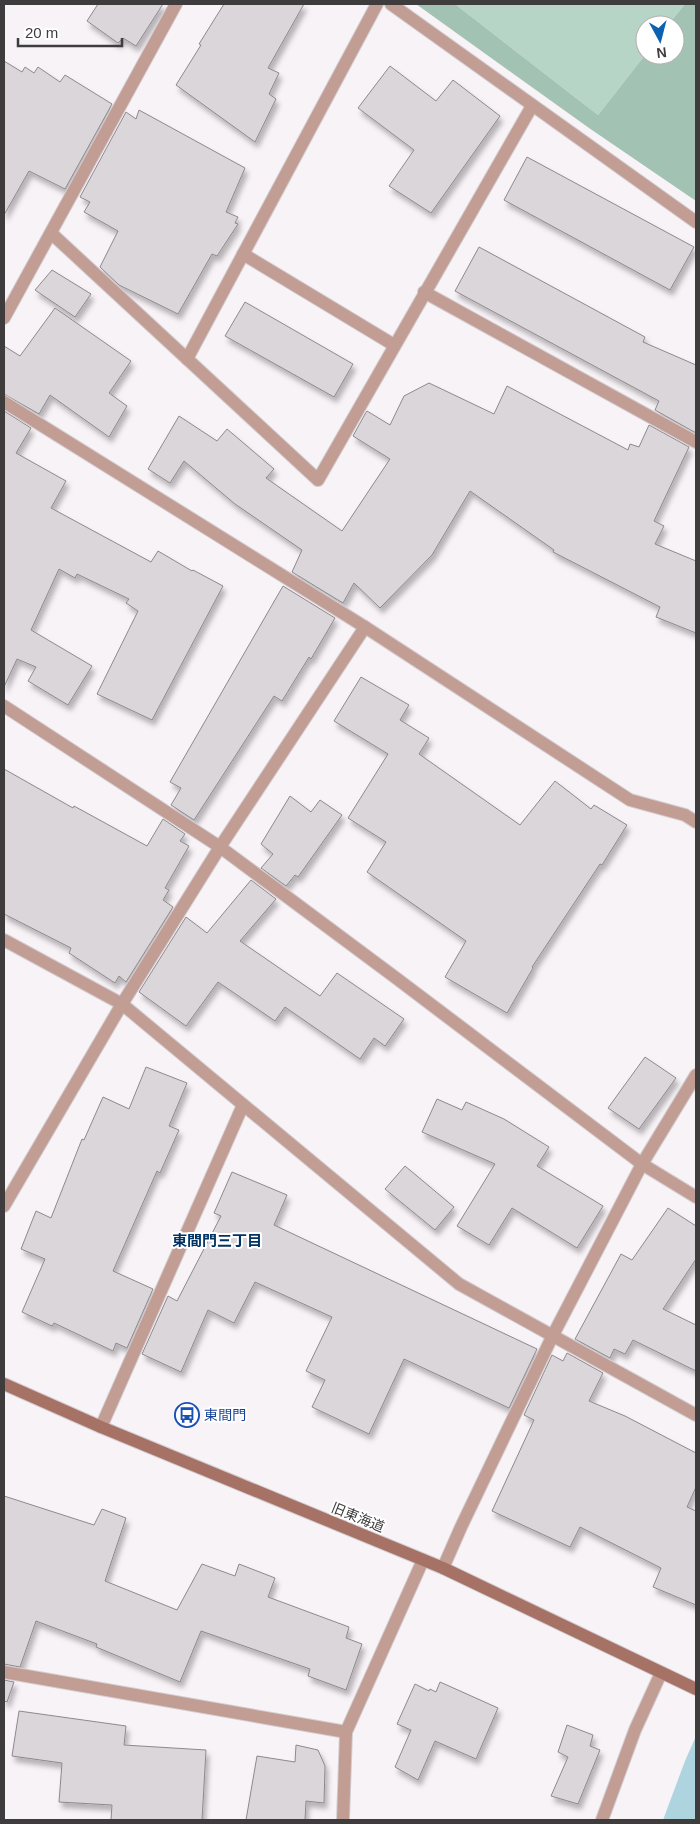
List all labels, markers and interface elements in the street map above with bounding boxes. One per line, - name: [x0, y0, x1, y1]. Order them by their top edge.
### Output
- scale bar: [18, 15, 121, 47]
- north arrow: [635, 15, 685, 65]
- text: 20 m: [25, 24, 58, 41]
- text: N: [656, 44, 668, 61]
- district label: 東間門三丁目: [172, 1232, 262, 1249]
- bus stop icon: 東間門: [174, 1402, 200, 1428]
- place label: 東間門: [204, 1407, 246, 1423]
- street label: 旧東海道: [329, 1499, 387, 1535]

